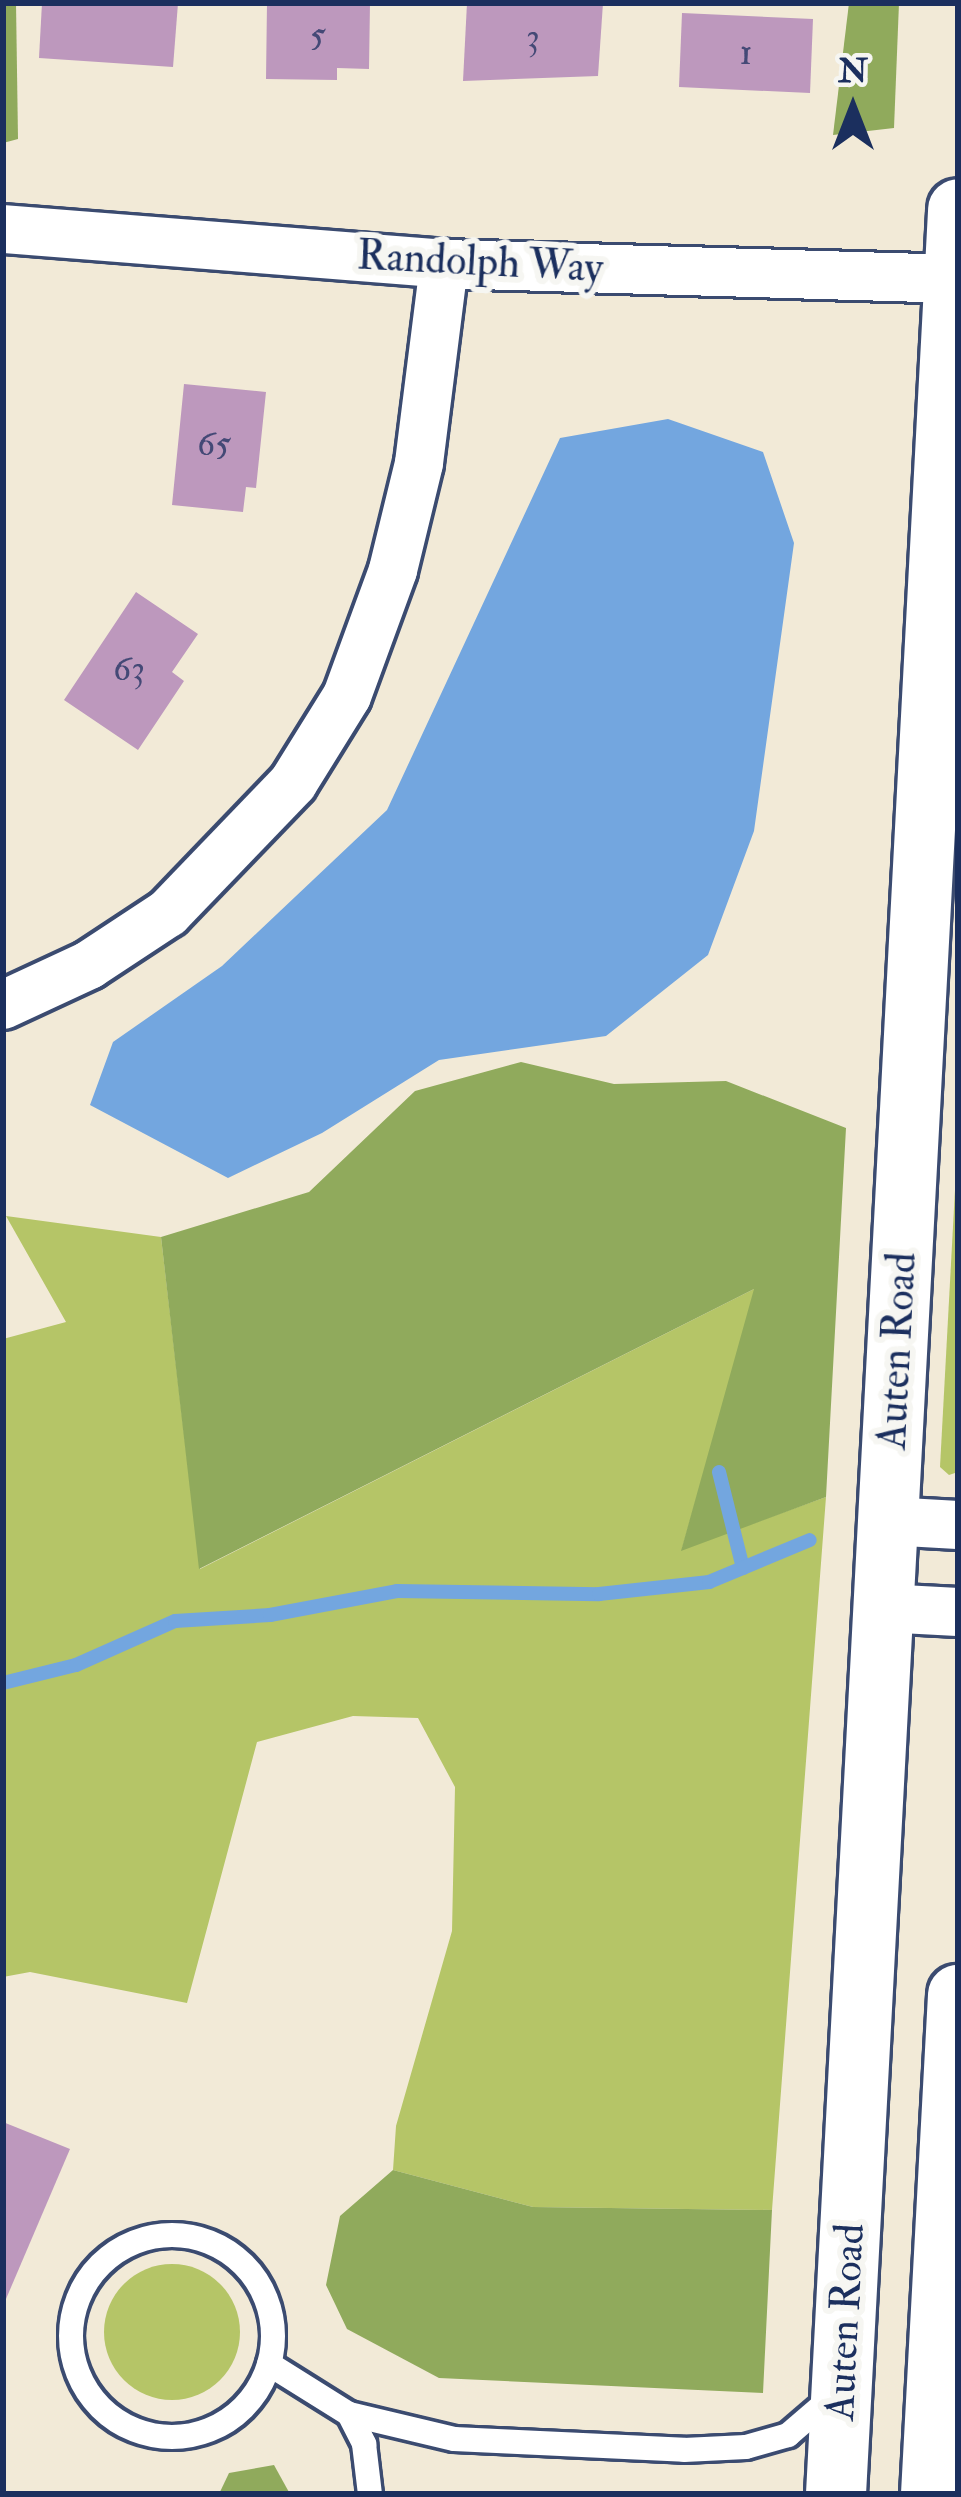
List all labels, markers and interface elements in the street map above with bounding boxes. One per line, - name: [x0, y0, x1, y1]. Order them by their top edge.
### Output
- house number: 5: [310, 13, 326, 57]
- house number: 3: [526, 15, 540, 59]
- house number: 1: [740, 31, 752, 75]
- north arrow: [793, 48, 913, 168]
- text: N: [838, 51, 868, 92]
- street label: Randolph Way: [356, 230, 604, 294]
- house number: 65: [197, 422, 231, 466]
- house number: 63: [113, 647, 145, 691]
- street label: Auten Road: [867, 1251, 927, 1451]
- street label: Auten Road: [815, 2222, 875, 2422]

